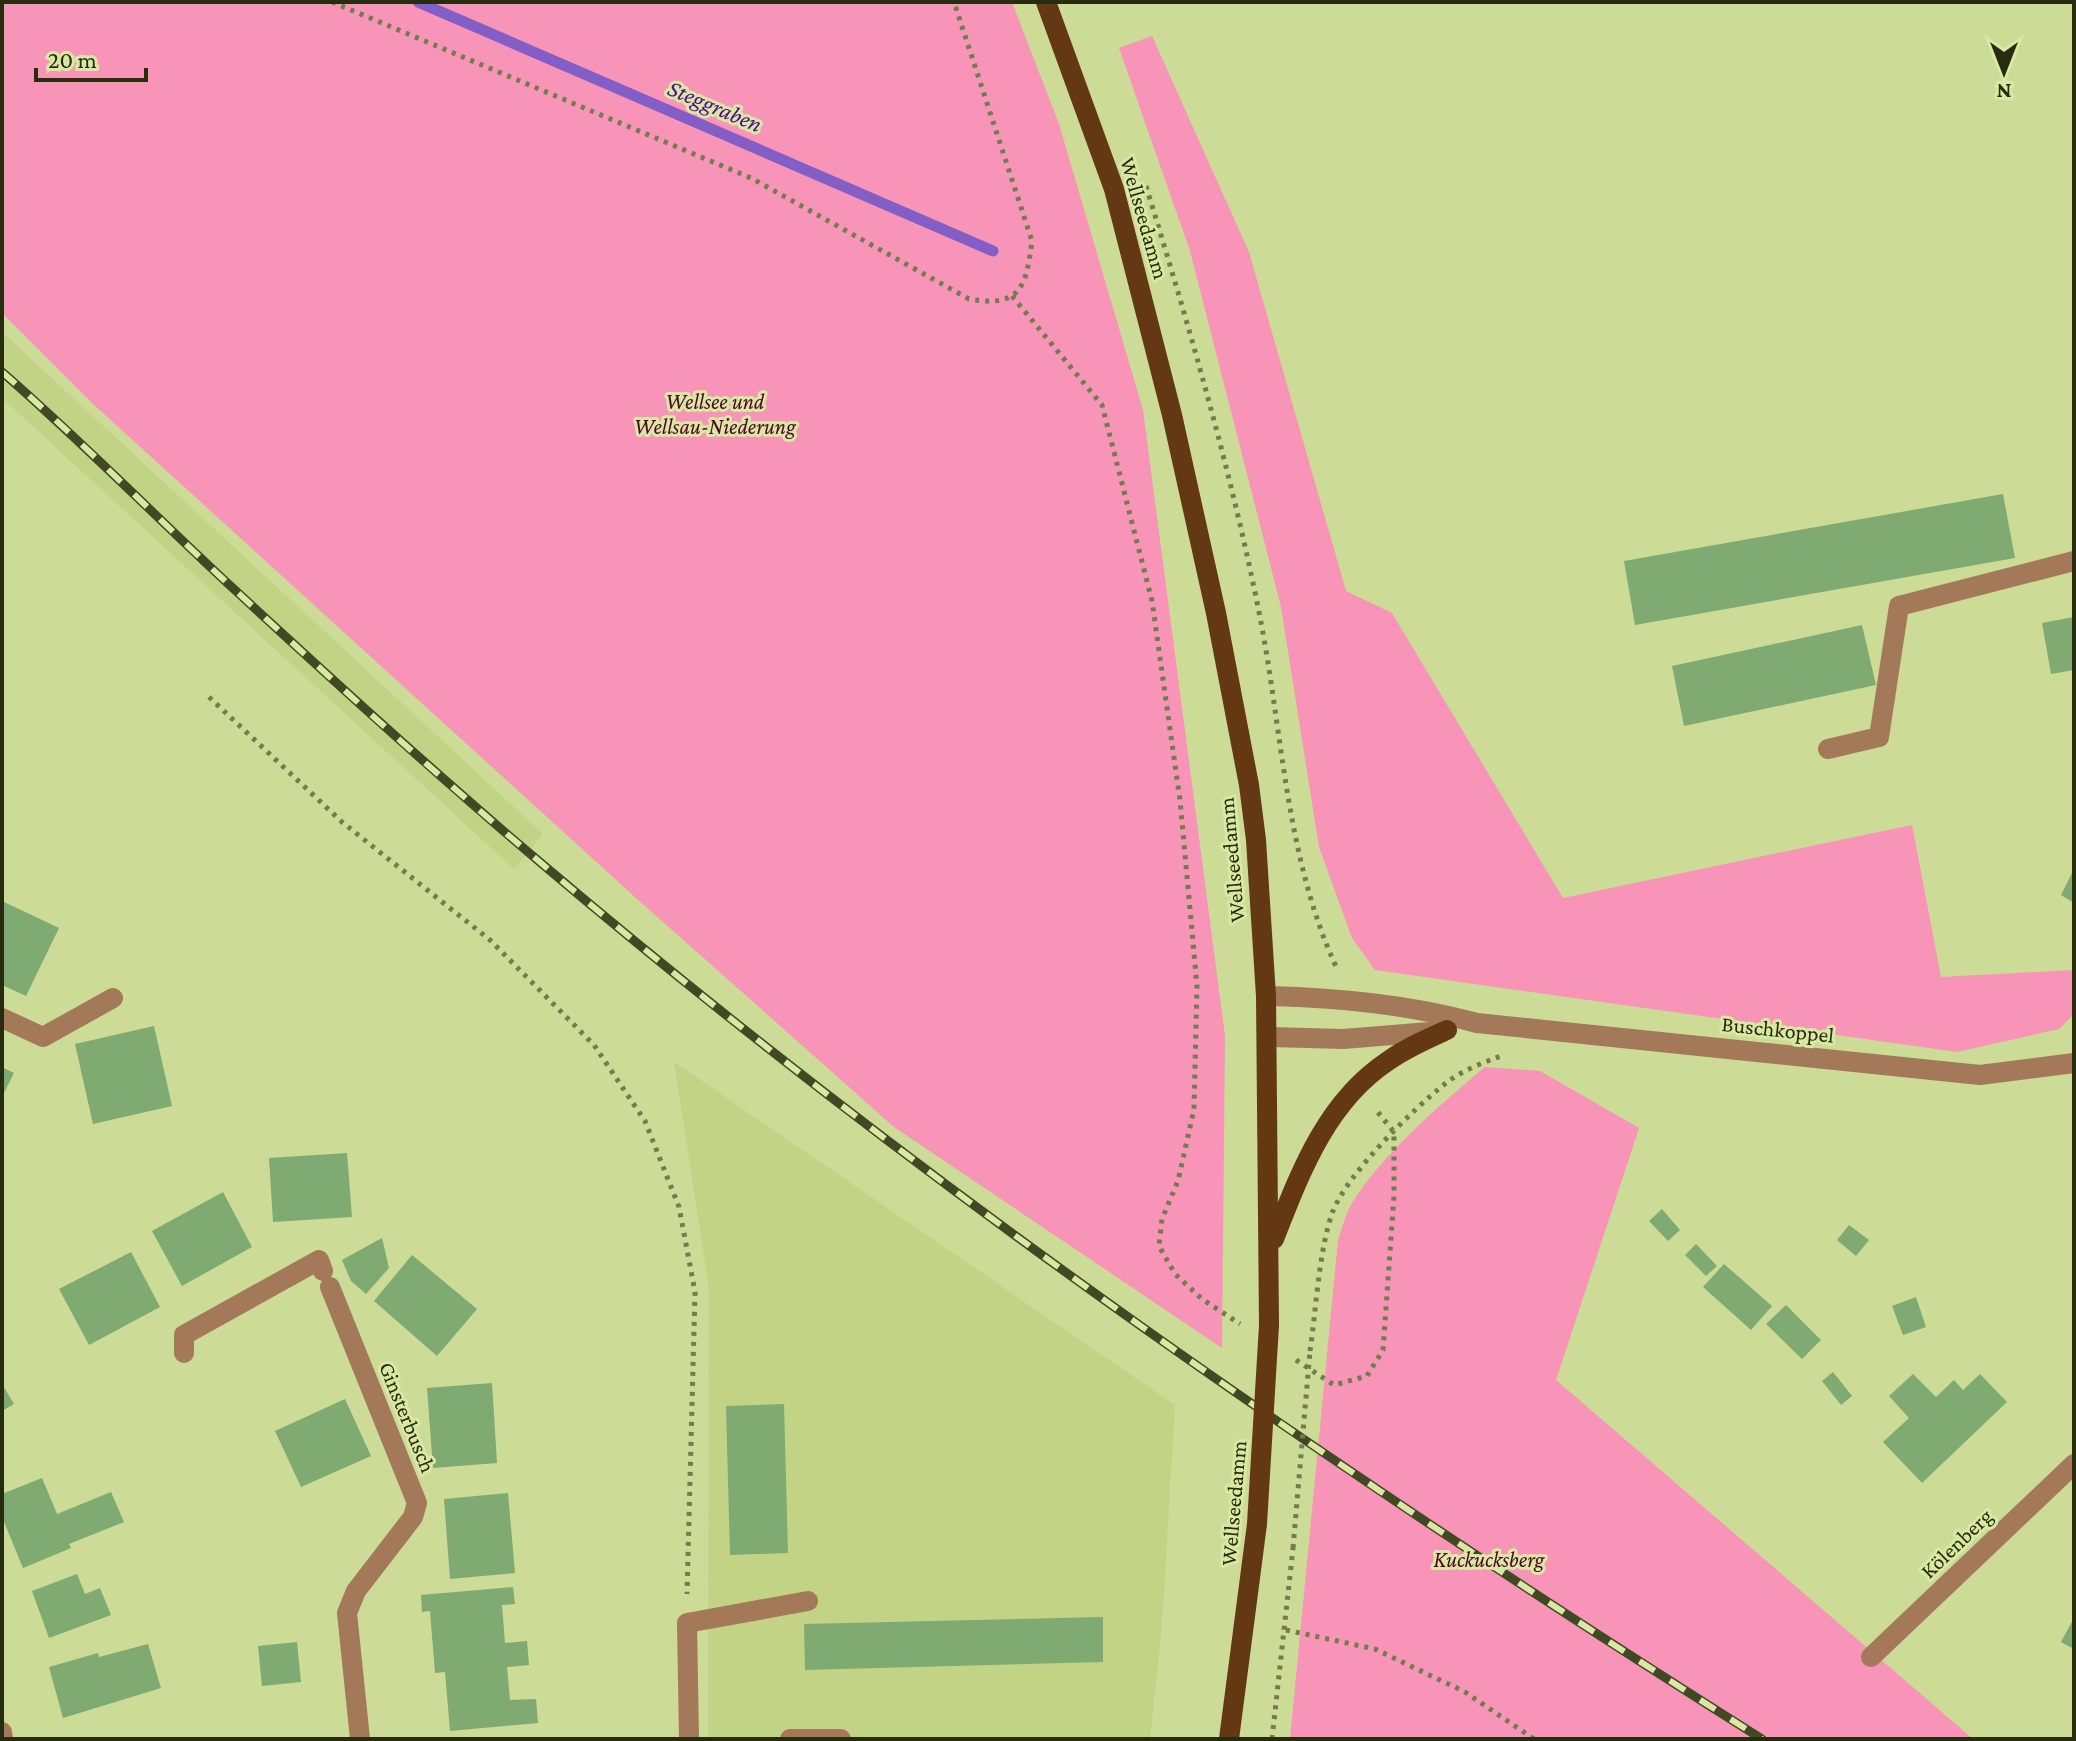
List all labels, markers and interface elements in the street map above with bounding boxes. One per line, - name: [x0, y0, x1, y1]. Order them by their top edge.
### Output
- scale bar: [36, 32, 146, 82]
- north arrow: [1964, 32, 2044, 112]
- text: 20 m: [48, 46, 97, 73]
- water label: Steggraben: [664, 74, 766, 137]
- text: N: [1997, 79, 2012, 104]
- street label: Wellseedamm: [1115, 154, 1174, 282]
- park label: Wellsee und Wellsau-Niederung: [634, 389, 797, 439]
- street label: Wellseedamm: [1214, 796, 1249, 924]
- street label: Buschkoppel: [1720, 1011, 1836, 1048]
- street label: Ginsterbusch: [374, 1358, 441, 1476]
- street label: Wellseedamm: [1216, 1439, 1251, 1567]
- street label: Kölenberg: [1915, 1503, 1998, 1583]
- park label: Kuckucksberg: [1434, 1547, 1546, 1572]

